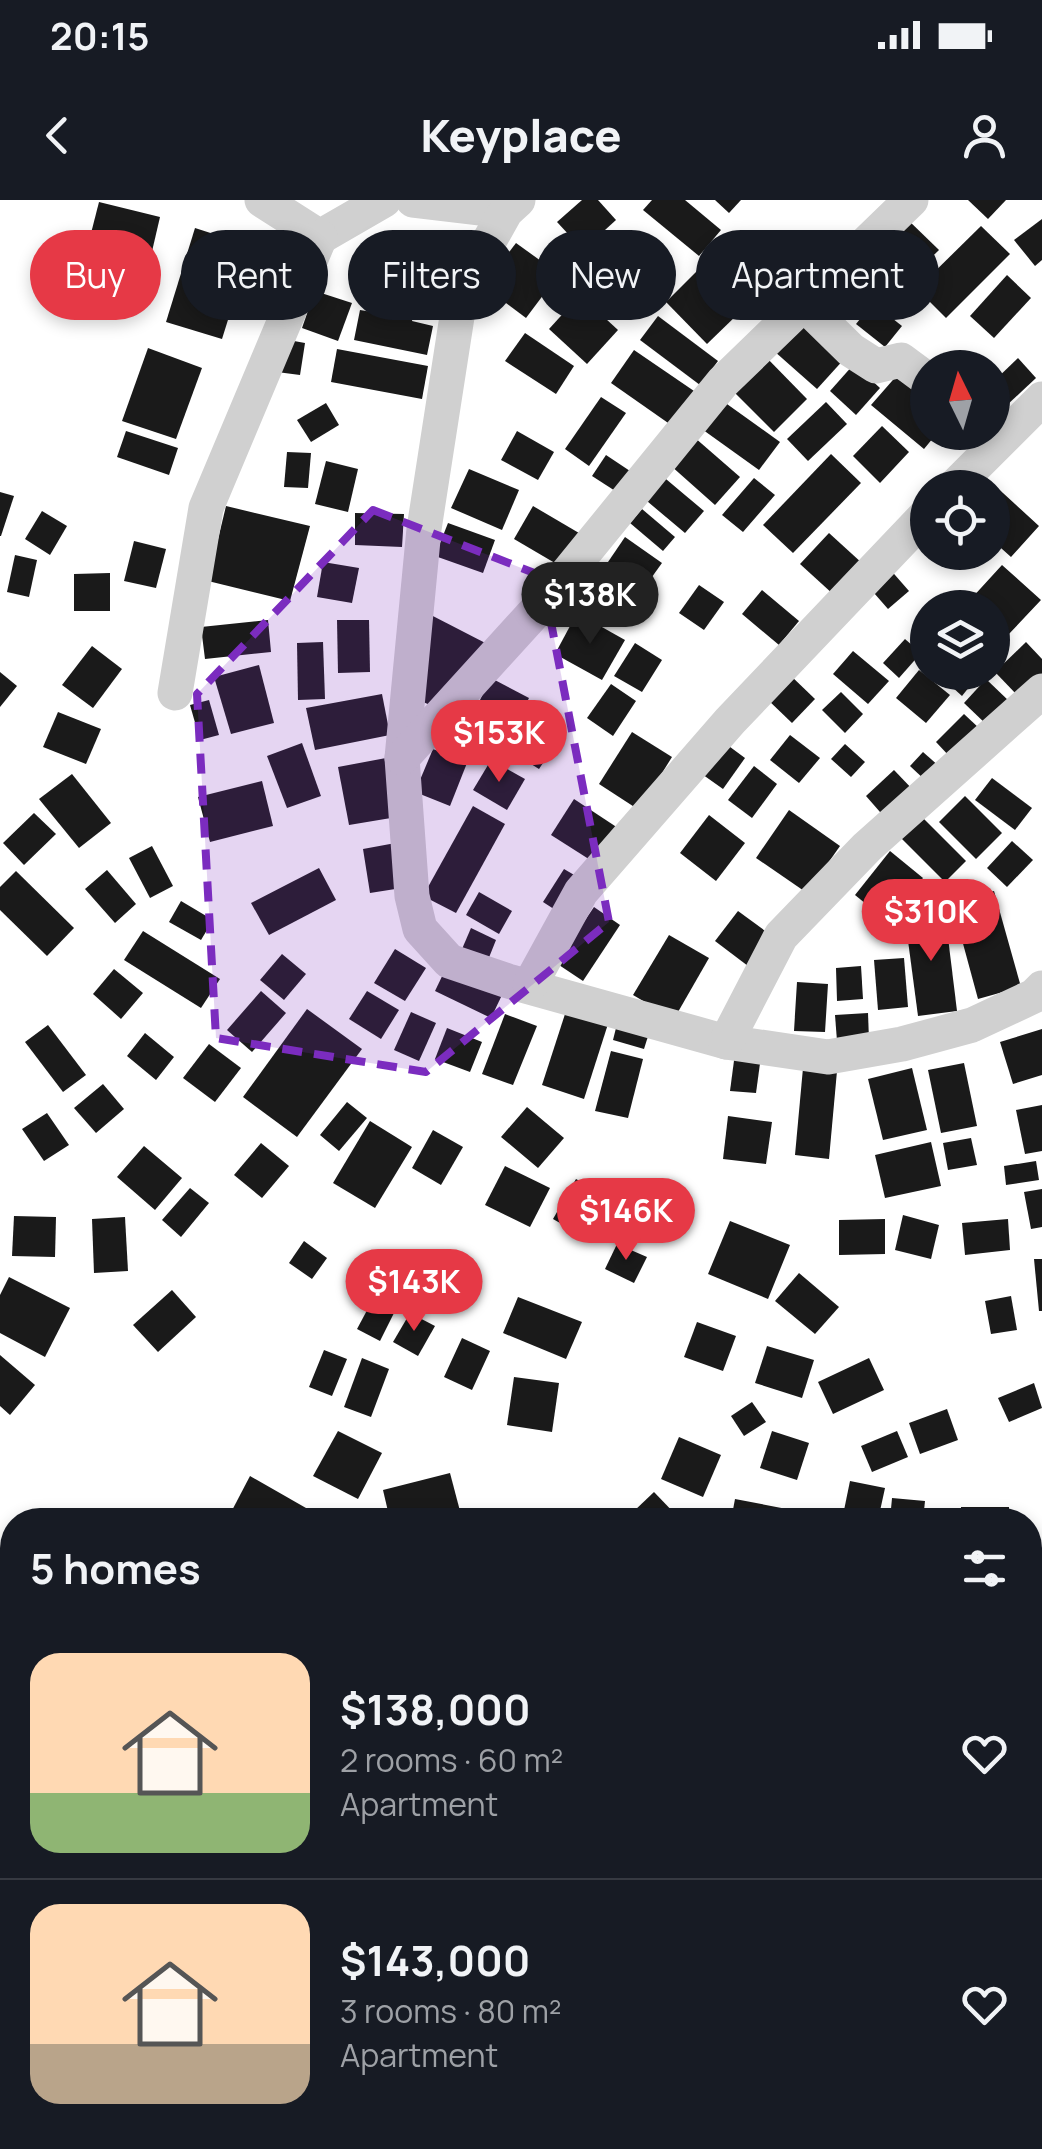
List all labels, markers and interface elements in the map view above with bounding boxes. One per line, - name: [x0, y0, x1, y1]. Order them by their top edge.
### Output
- text: 20:15: [50, 9, 150, 61]
- text: Keyplace: [420, 104, 622, 166]
- icon: back: [30, 108, 85, 163]
- icon: person: [957, 108, 1012, 163]
- chip: Buy: [30, 230, 161, 320]
- chip: Rent: [181, 230, 328, 320]
- chip: Filters: [348, 230, 516, 320]
- chip: New: [536, 230, 676, 320]
- chip: Apartment: [696, 230, 939, 320]
- north arrow: [910, 350, 1010, 450]
- map controls: [910, 350, 1010, 690]
- button: locate: [910, 470, 1010, 570]
- pin: $138K: [520, 562, 660, 647]
- text: $138K: [543, 572, 637, 616]
- button: layers: [910, 590, 1010, 690]
- pin: $153K: [429, 700, 569, 785]
- text: $153K: [453, 710, 545, 754]
- pin: $310K: [861, 879, 1001, 964]
- text: $310K: [884, 889, 978, 933]
- pin: $146K: [556, 1178, 696, 1263]
- text: $146K: [579, 1188, 673, 1232]
- pin: $143K: [344, 1249, 484, 1334]
- text: $143K: [368, 1259, 460, 1303]
- text: 5 homes: [30, 1539, 201, 1597]
- icon: filters: [957, 1541, 1012, 1596]
- text: $138,000: [340, 1680, 531, 1738]
- icon: home: [110, 1693, 230, 1813]
- icon: heart: [957, 1726, 1012, 1781]
- text: 2 rooms · 60 m²: [340, 1738, 563, 1782]
- text: Apartment: [340, 1782, 498, 1826]
- text: $143,000: [340, 1931, 530, 1989]
- icon: home: [110, 1944, 230, 2064]
- icon: heart: [957, 1977, 1012, 2032]
- text: 3 rooms · 80 m²: [340, 1989, 562, 2033]
- text: Apartment: [340, 2033, 498, 2077]

